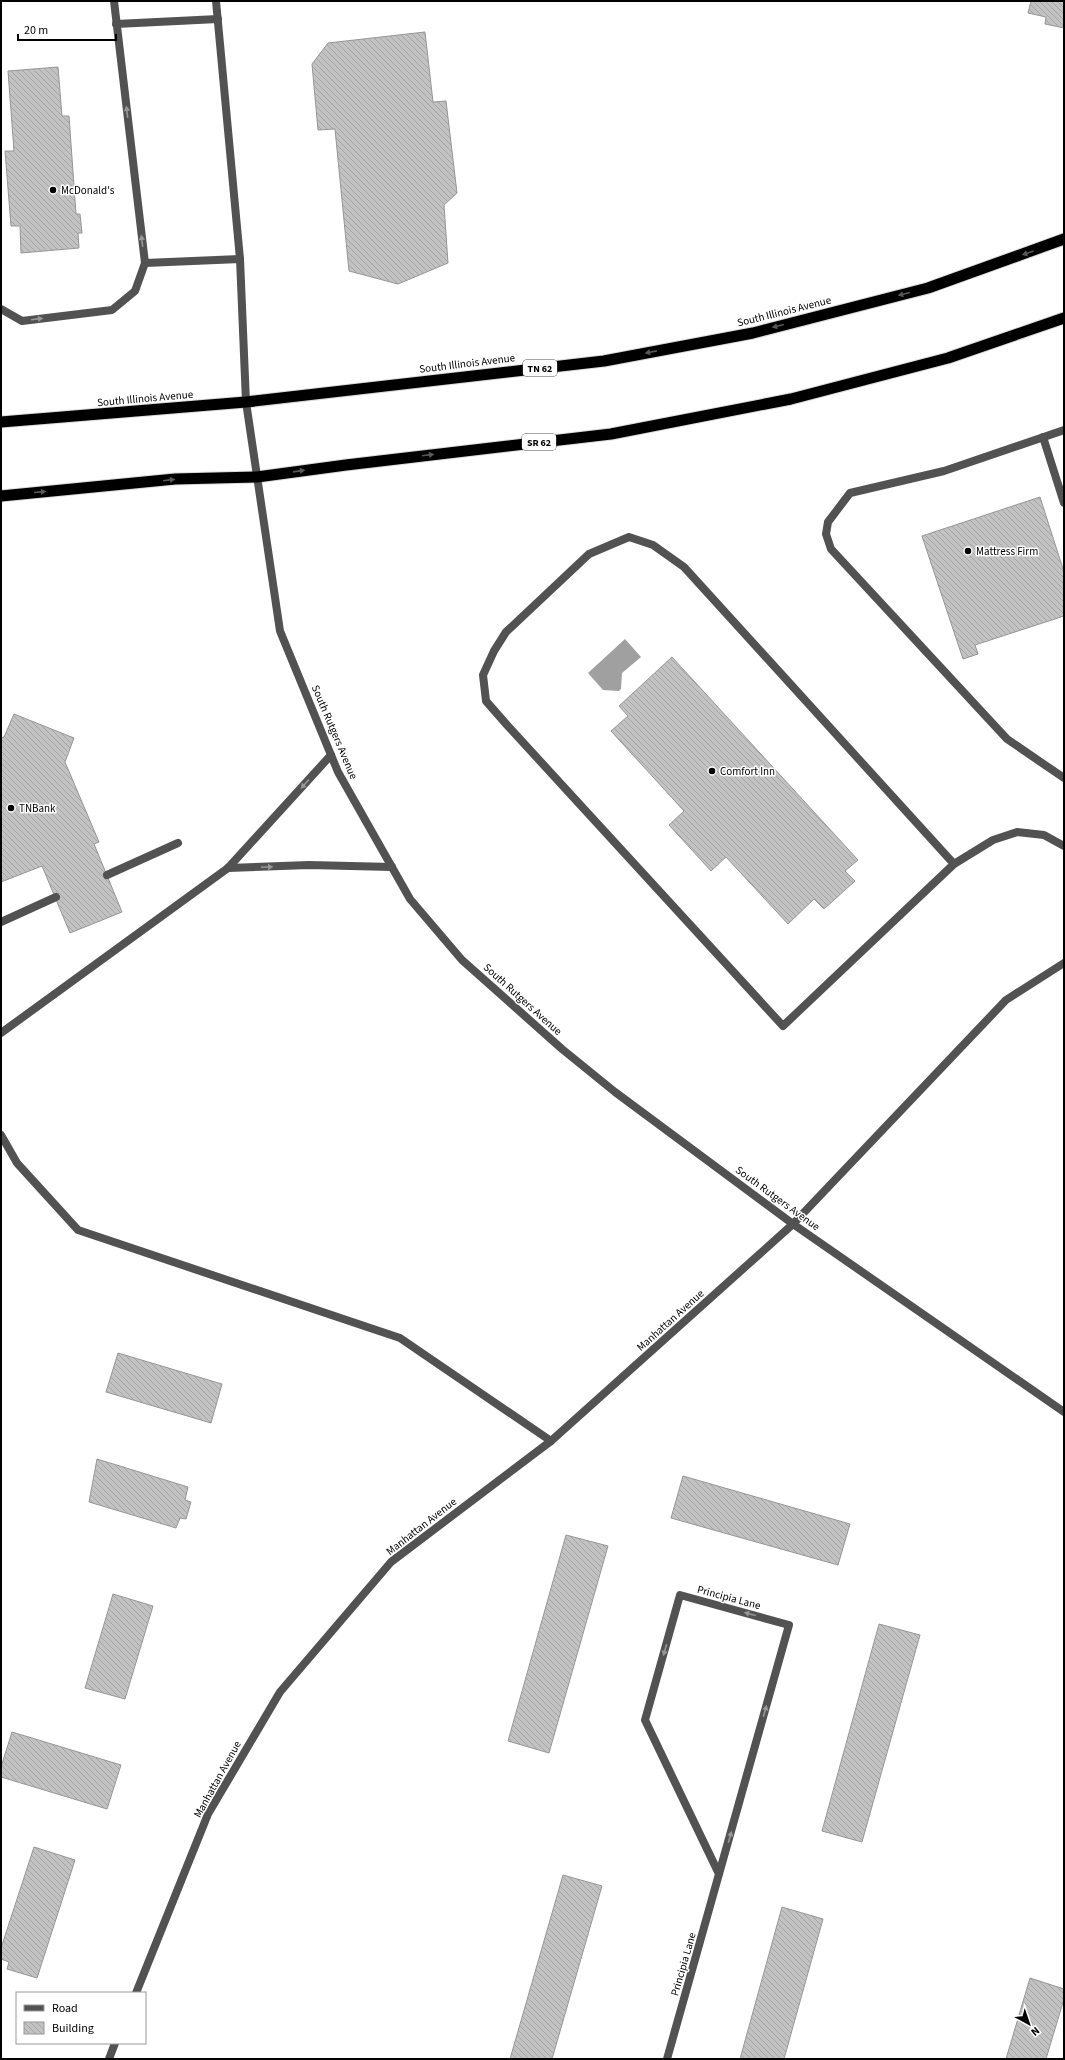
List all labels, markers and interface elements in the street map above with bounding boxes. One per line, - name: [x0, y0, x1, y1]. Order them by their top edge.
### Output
- scale bar: [18, 16, 116, 42]
- text: 20 m: [24, 22, 48, 39]
- one-way arrow: [124, 106, 130, 118]
- place label: McDonald's: [61, 183, 115, 198]
- marker: McDonald's: [48, 185, 58, 195]
- one-way arrow: [139, 235, 146, 247]
- one-way arrow: [1021, 250, 1033, 256]
- one-way arrow: [898, 291, 910, 297]
- street label: South Illinois Avenue: [736, 292, 833, 330]
- one-way arrow: [31, 316, 43, 323]
- one-way arrow: [772, 323, 784, 329]
- one-way arrow: [645, 349, 657, 355]
- street label: South Illinois Avenue: [418, 350, 516, 377]
- road number: TN 62: [523, 360, 557, 376]
- street label: South Illinois Avenue: [96, 387, 194, 410]
- road number: SR 62: [522, 434, 556, 450]
- one-way arrow: [422, 452, 434, 458]
- one-way arrow: [293, 468, 305, 474]
- one-way arrow: [163, 477, 175, 483]
- one-way arrow: [34, 489, 46, 496]
- place label: Mattress Firm: [976, 544, 1038, 559]
- marker: Mattress Firm: [963, 546, 973, 556]
- street label: South Rutgers Avenue: [308, 683, 361, 782]
- place label: Comfort Inn: [720, 764, 775, 779]
- marker: Comfort Inn: [707, 766, 717, 776]
- one-way arrow: [300, 779, 310, 789]
- place label: TNBank: [19, 801, 56, 816]
- marker: TNBank: [6, 803, 16, 813]
- one-way arrow: [261, 864, 274, 870]
- street label: South Rutgers Avenue: [480, 960, 566, 1039]
- street label: South Rutgers Avenue: [732, 1163, 823, 1234]
- street label: Manhattan Avenue: [634, 1286, 708, 1355]
- street label: Manhattan Avenue: [383, 1494, 460, 1559]
- street label: Principia Lane: [695, 1582, 763, 1613]
- one-way arrow: [744, 1611, 756, 1617]
- one-way arrow: [662, 1644, 668, 1656]
- one-way arrow: [762, 1705, 768, 1717]
- street label: Manhattan Avenue: [190, 1738, 245, 1820]
- one-way arrow: [727, 1830, 733, 1842]
- street label: Principia Lane: [667, 1930, 700, 1998]
- legend: [16, 1992, 146, 2044]
- text: Road: [52, 2000, 78, 2017]
- north arrow: [1009, 2004, 1049, 2044]
- text: Building: [52, 2020, 94, 2037]
- text: N: [1027, 2023, 1043, 2039]

